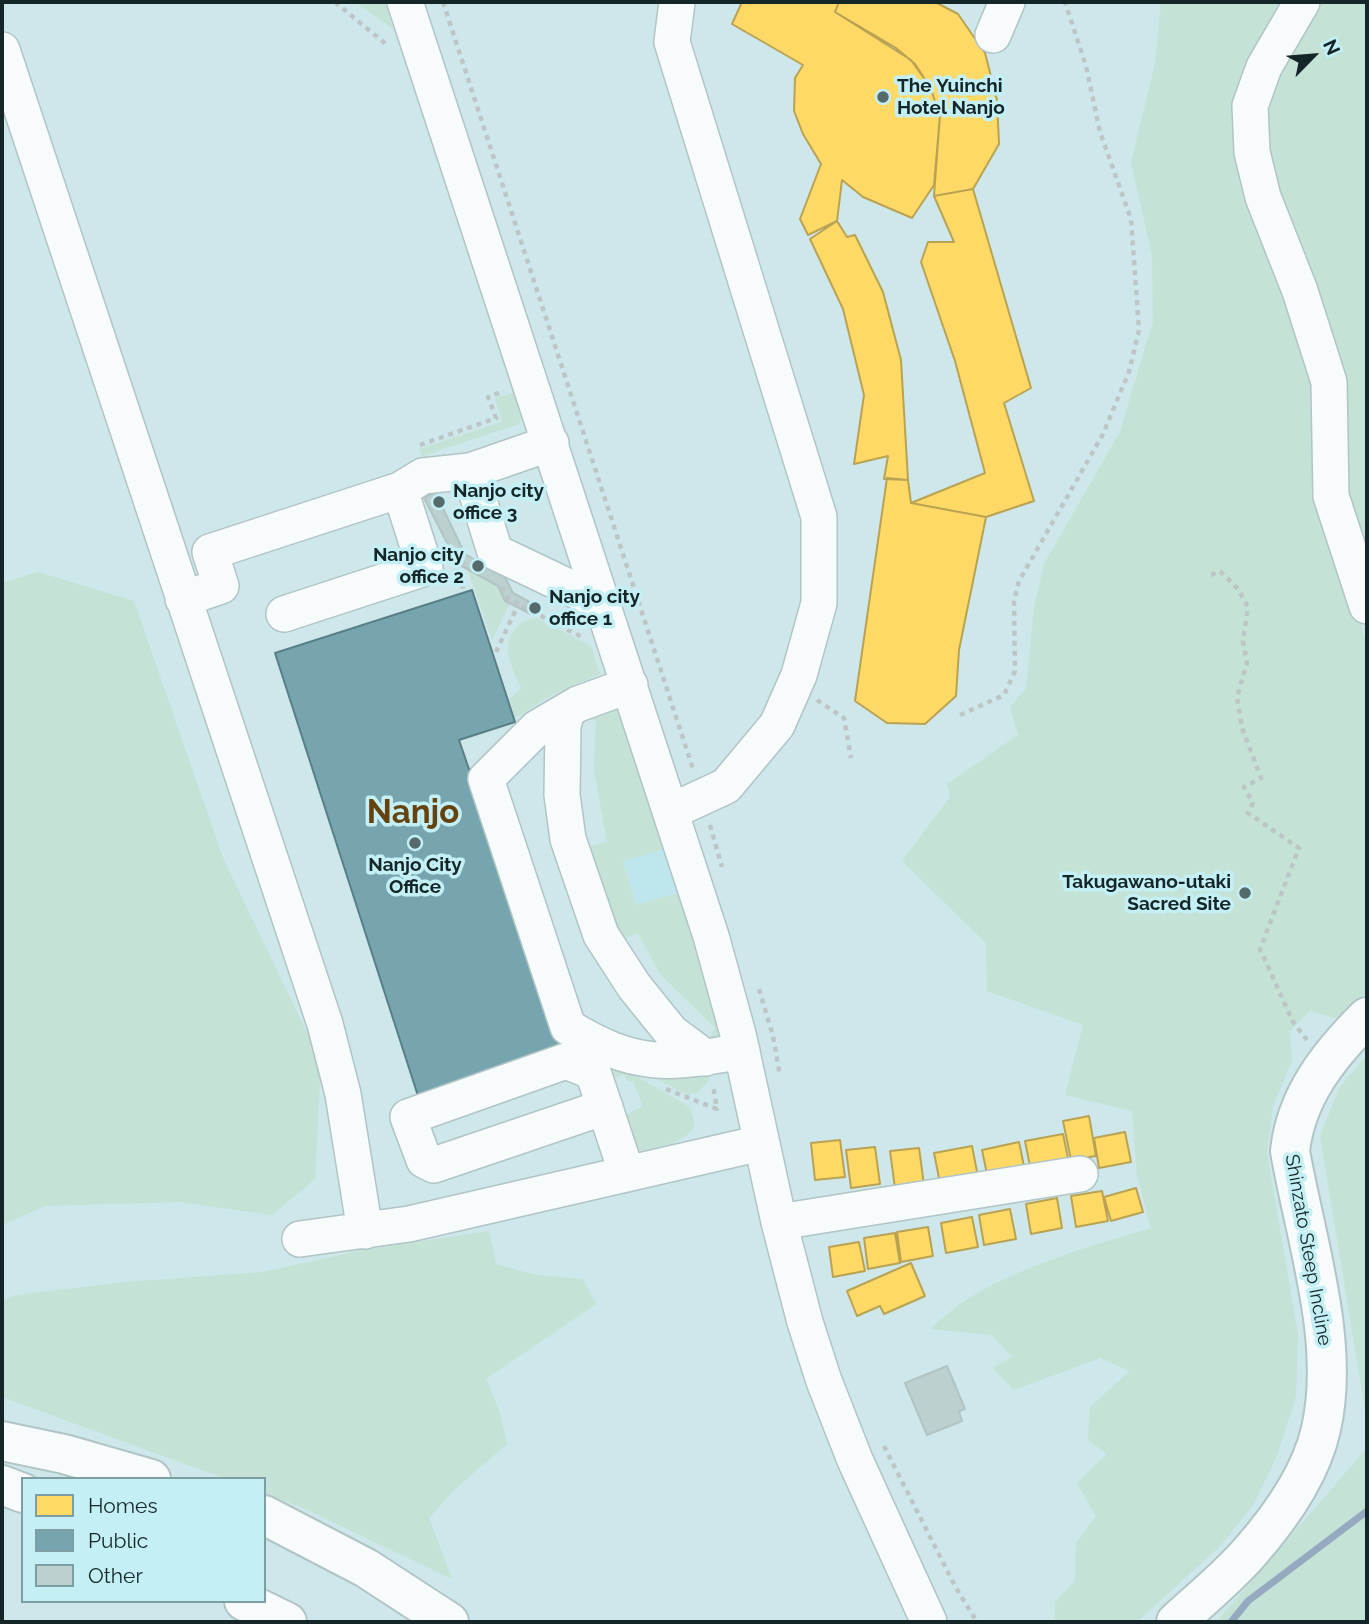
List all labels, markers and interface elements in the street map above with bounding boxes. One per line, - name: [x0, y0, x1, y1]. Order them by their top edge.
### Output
- north arrow: [1278, 21, 1348, 91]
- text: N: [1319, 36, 1345, 58]
- place label: The Yuinchi Hotel Nanjo: [897, 75, 1005, 119]
- marker: The Yuinchi Hotel Nanjo: [875, 89, 891, 105]
- place label: Nanjo city office 3: [453, 480, 544, 524]
- marker: Nanjo city office 3: [431, 494, 447, 510]
- place label: Nanjo city office 2: [373, 544, 464, 588]
- marker: Nanjo city office 2: [470, 558, 486, 574]
- place label: Nanjo city office 1: [549, 586, 640, 630]
- marker: Nanjo city office 1: [527, 600, 543, 616]
- district label: Nanjo: [367, 793, 459, 833]
- marker: Nanjo City Office: [407, 835, 423, 851]
- place label: Nanjo City Office: [368, 854, 462, 898]
- place label: Takugawano-utaki Sacred Site: [1062, 871, 1231, 915]
- marker: Takugawano-utaki Sacred Site: [1237, 885, 1253, 901]
- street label: Shinzato Steep Incline: [1280, 1152, 1336, 1348]
- legend: [21, 1477, 266, 1603]
- text: Homes: [88, 1493, 158, 1518]
- text: Public: [88, 1528, 148, 1553]
- text: Other: [88, 1563, 143, 1588]

